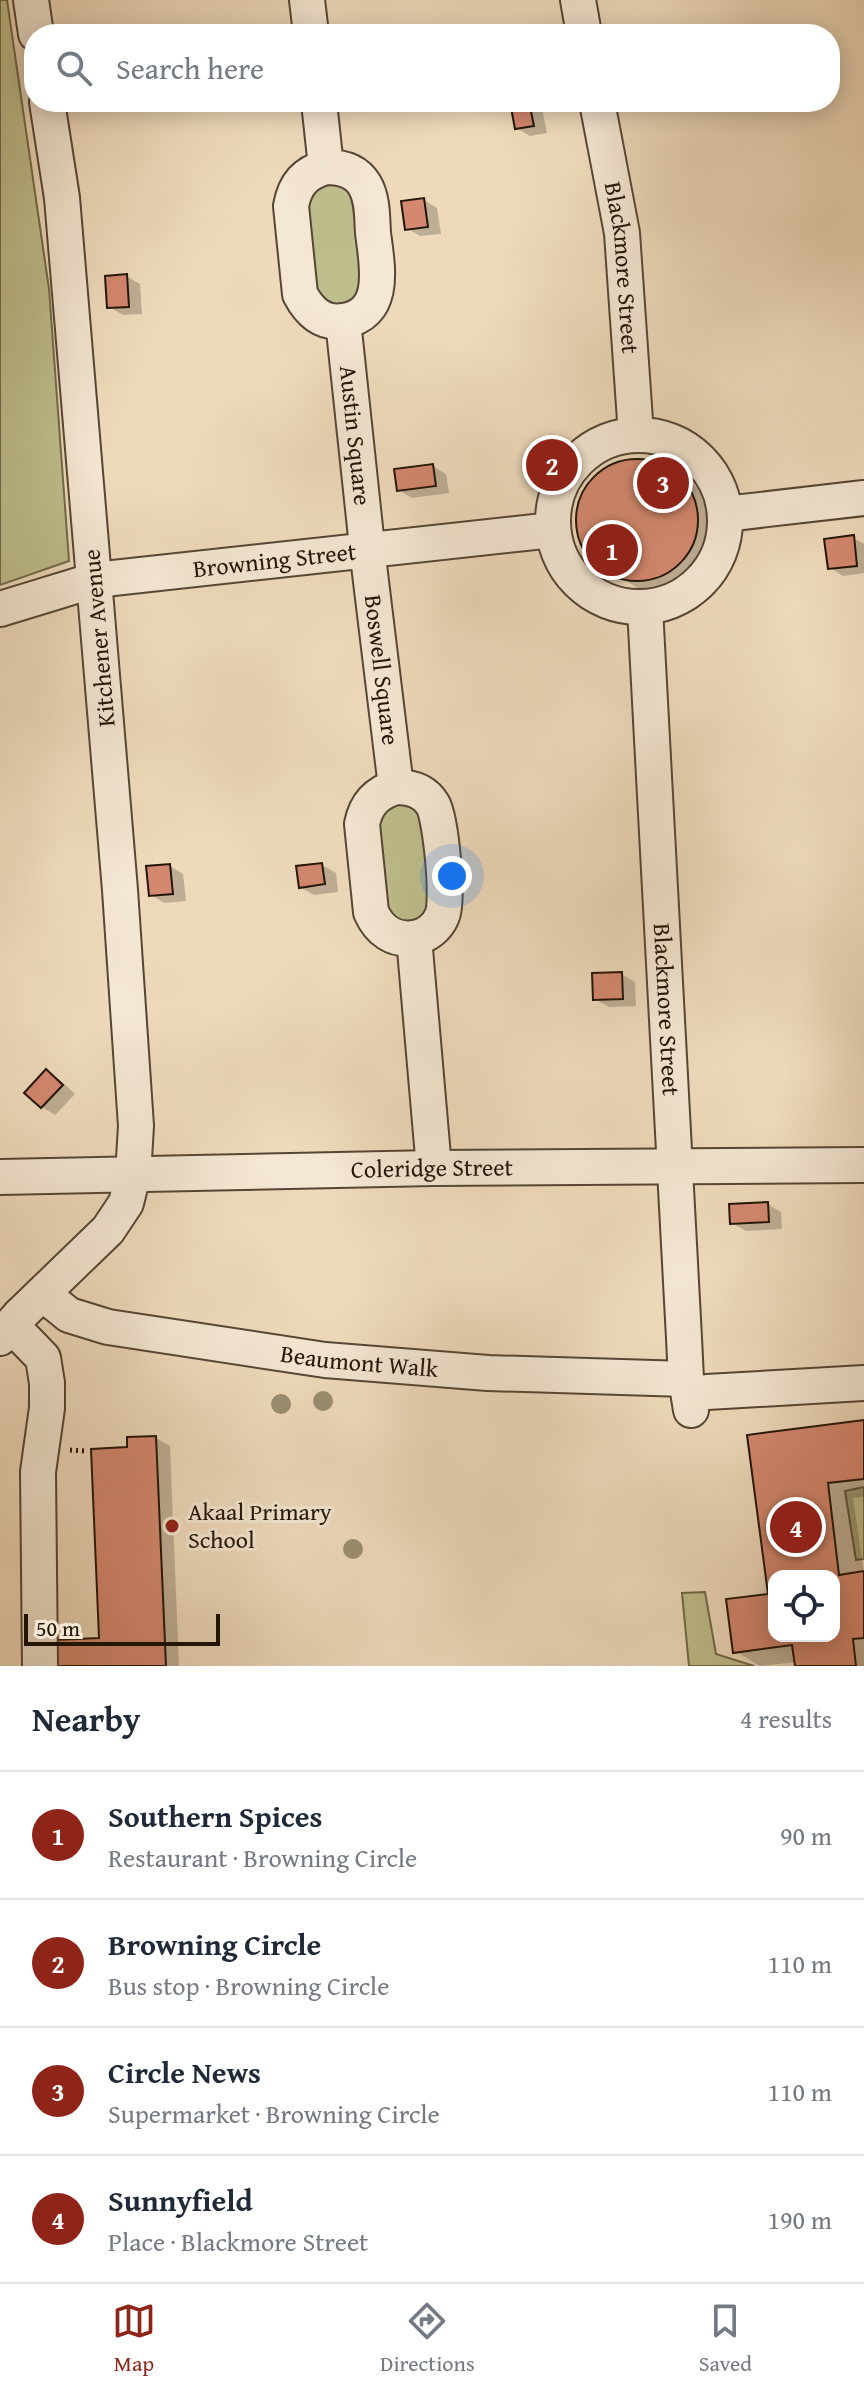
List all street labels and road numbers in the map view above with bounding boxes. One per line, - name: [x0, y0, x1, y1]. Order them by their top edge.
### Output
- street label: Blackmore Street: [596, 179, 648, 355]
- street label: Austin Square: [331, 364, 381, 507]
- street label: Browning Street: [191, 534, 358, 586]
- street label: Kitchener Avenue: [73, 548, 124, 728]
- street label: Boswell Square: [356, 593, 409, 747]
- street label: Blackmore Street: [645, 922, 689, 1097]
- street label: Coleridge Street: [351, 1149, 514, 1187]
- street label: Beaumont Walk: [278, 1335, 440, 1386]

